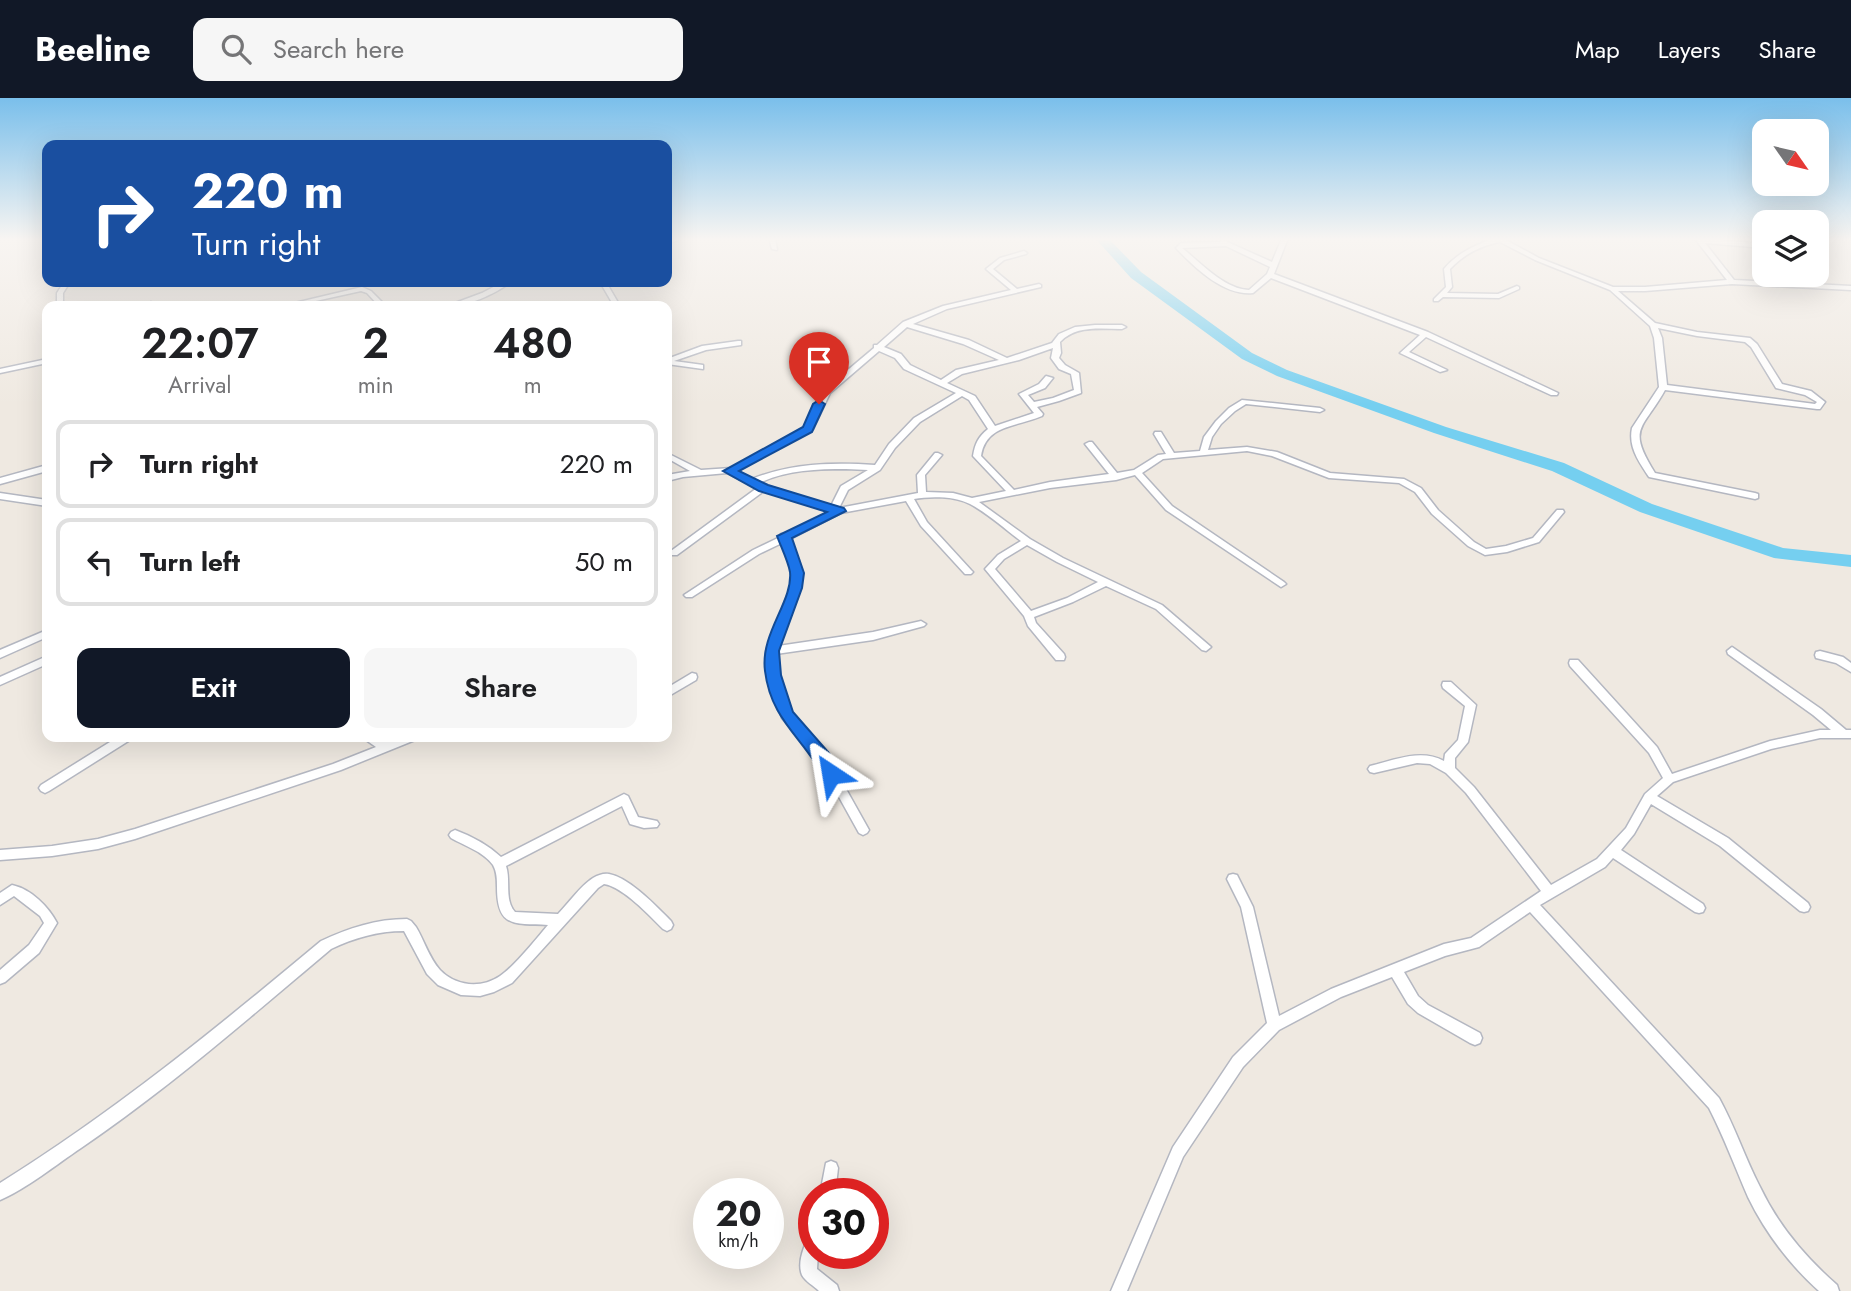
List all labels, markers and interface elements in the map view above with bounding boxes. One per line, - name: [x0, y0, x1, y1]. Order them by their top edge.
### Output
- search box: [193, 18, 683, 81]
- text: Beeline: [35, 26, 151, 73]
- icon: search: [217, 30, 255, 68]
- text: Search here: [273, 30, 404, 68]
- text: Map: [1575, 32, 1620, 67]
- text: Layers: [1658, 32, 1720, 67]
- text: Share: [1758, 32, 1816, 67]
- north arrow: [1752, 119, 1829, 196]
- map controls: [1752, 119, 1829, 287]
- text: 220 m: [192, 156, 344, 226]
- icon: right: [77, 168, 168, 259]
- button: layers: [1752, 210, 1829, 287]
- text: Turn right: [192, 221, 321, 267]
- text: 22:07: [141, 313, 259, 374]
- text: 2: [362, 313, 389, 374]
- text: 480: [493, 313, 573, 374]
- pin: [789, 332, 849, 404]
- icon: arrive: [800, 343, 838, 381]
- text: Arrival: [168, 368, 232, 402]
- text: min: [358, 368, 394, 402]
- text: m: [524, 368, 542, 402]
- icon: right: [81, 445, 119, 483]
- text: Turn right: [140, 445, 258, 483]
- text: 220 m: [560, 445, 633, 483]
- icon: left: [81, 543, 119, 581]
- text: Turn left: [140, 543, 240, 581]
- text: 50 m: [575, 543, 633, 581]
- button: Exit: [77, 648, 350, 728]
- button: Share: [364, 648, 637, 728]
- position arrow: [794, 737, 868, 811]
- speed limit sign: 30: [798, 1178, 889, 1269]
- text: 20: [715, 1189, 762, 1239]
- text: km/h: [718, 1228, 759, 1254]

